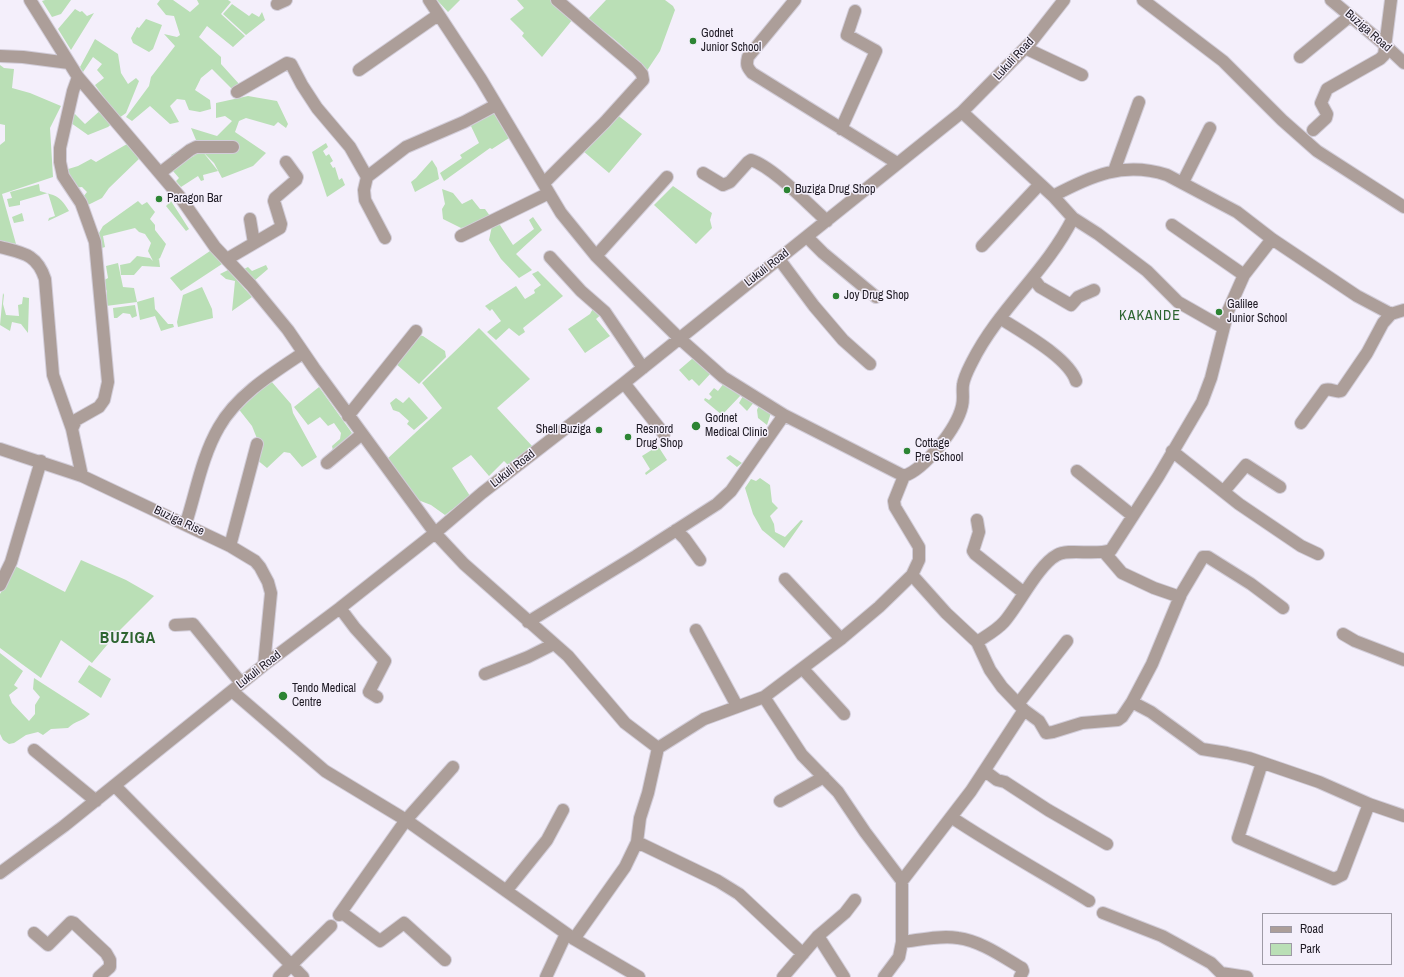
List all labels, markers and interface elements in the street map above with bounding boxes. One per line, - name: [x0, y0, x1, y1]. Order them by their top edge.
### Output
- street label: Buziga Road: [1342, 7, 1394, 55]
- place label: Godnet Junior School: [701, 27, 761, 55]
- street label: Lukuli Road: [991, 35, 1037, 83]
- marker: Godnet Junior School: [688, 36, 698, 46]
- place label: Buziga Drug Shop: [795, 183, 875, 197]
- marker: Buziga Drug Shop: [782, 185, 792, 195]
- place label: Paragon Bar: [167, 192, 222, 206]
- marker: Paragon Bar: [154, 194, 164, 204]
- street label: Lukuli Road: [742, 246, 792, 290]
- place label: Joy Drug Shop: [844, 289, 909, 303]
- marker: Joy Drug Shop: [831, 291, 841, 301]
- place label: Galilee Junior School: [1227, 298, 1287, 326]
- marker: Galilee Junior School: [1214, 307, 1224, 317]
- district label: KAKANDE: [1119, 308, 1181, 324]
- place label: Godnet Medical Clinic: [705, 412, 767, 440]
- marker: Godnet Medical Clinic: [690, 420, 702, 432]
- place label: Shell Buziga: [536, 423, 591, 437]
- place label: Resnord Drug Shop: [636, 423, 683, 451]
- marker: Shell Buziga: [594, 425, 604, 435]
- marker: Resnord Drug Shop: [623, 432, 633, 442]
- place label: Cottage Pre School: [915, 437, 963, 465]
- marker: Cottage Pre School: [902, 446, 912, 456]
- street label: Lukuli Road: [488, 447, 538, 491]
- street label: Buziga Rise: [152, 503, 206, 539]
- district label: BUZIGA: [100, 629, 156, 649]
- street label: Lukuli Road: [234, 648, 284, 692]
- place label: Tendo Medical Centre: [292, 682, 356, 710]
- marker: Tendo Medical Centre: [277, 690, 289, 702]
- legend: [1262, 913, 1392, 965]
- text: Road: [1300, 921, 1324, 937]
- text: Park: [1300, 941, 1320, 957]

